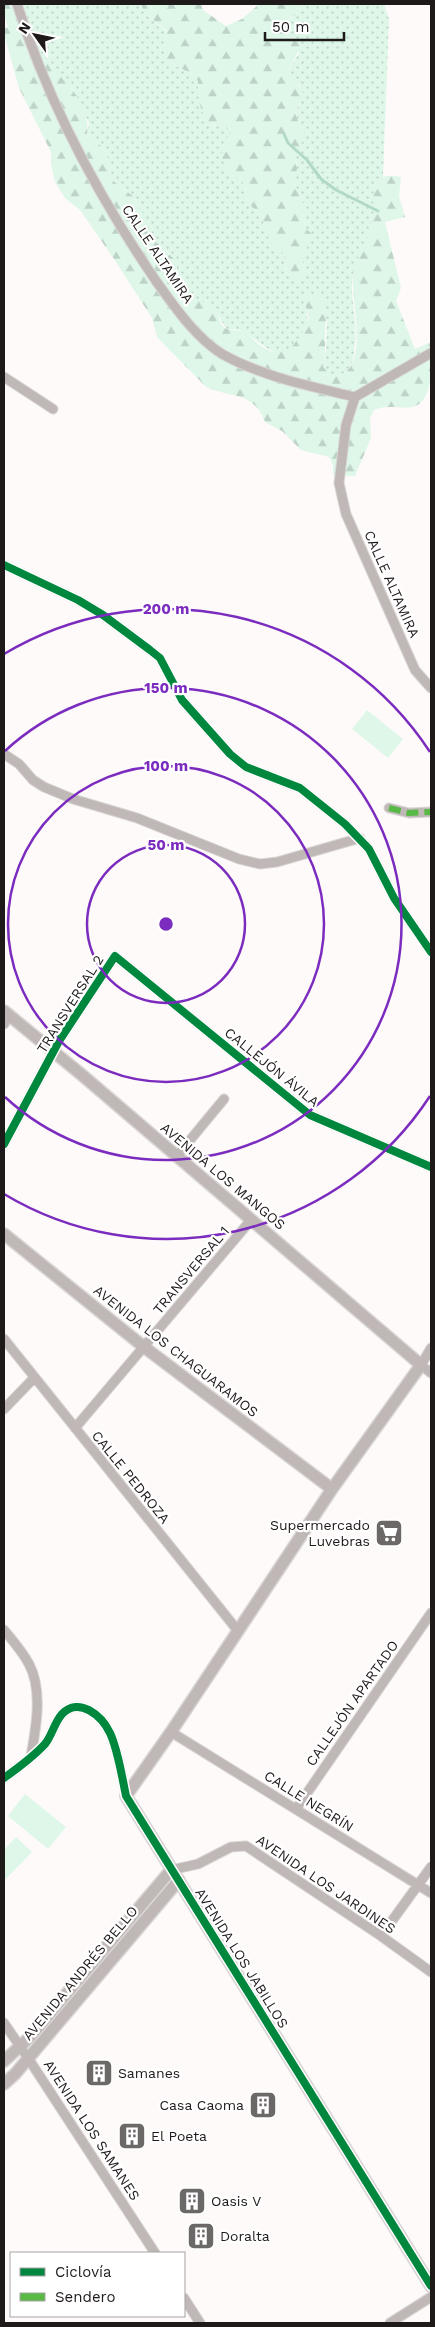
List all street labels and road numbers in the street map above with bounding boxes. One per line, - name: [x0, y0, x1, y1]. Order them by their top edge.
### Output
- street label: CALLE ALTAMIRA: [119, 202, 197, 306]
- street label: CALLE ALTAMIRA: [361, 528, 423, 640]
- street label: TRANSVERSAL 2: [33, 952, 107, 1056]
- street label: CALLEJÓN ÁVILA: [222, 1024, 322, 1110]
- street label: AVENIDA LOS MANGOS: [158, 1119, 288, 1233]
- street label: TRANSVERSAL 1: [150, 1223, 232, 1317]
- street label: AVENIDA LOS CHAGUARAMOS: [91, 1282, 261, 1420]
- street label: CALLE PEDROZA: [89, 1427, 173, 1527]
- street label: CALLEJÓN APARTADO: [303, 1637, 401, 1769]
- street label: CALLE NEGRÍN: [261, 1767, 357, 1835]
- street label: AVENIDA LOS JARDINES: [253, 1831, 399, 1937]
- street label: AVENIDA LOS JABILLOS: [192, 1885, 292, 2031]
- street label: AVENIDA ANDRÉS BELLO: [19, 1903, 141, 2043]
- street label: AVENIDA LOS SAMANES: [41, 2057, 143, 2203]

